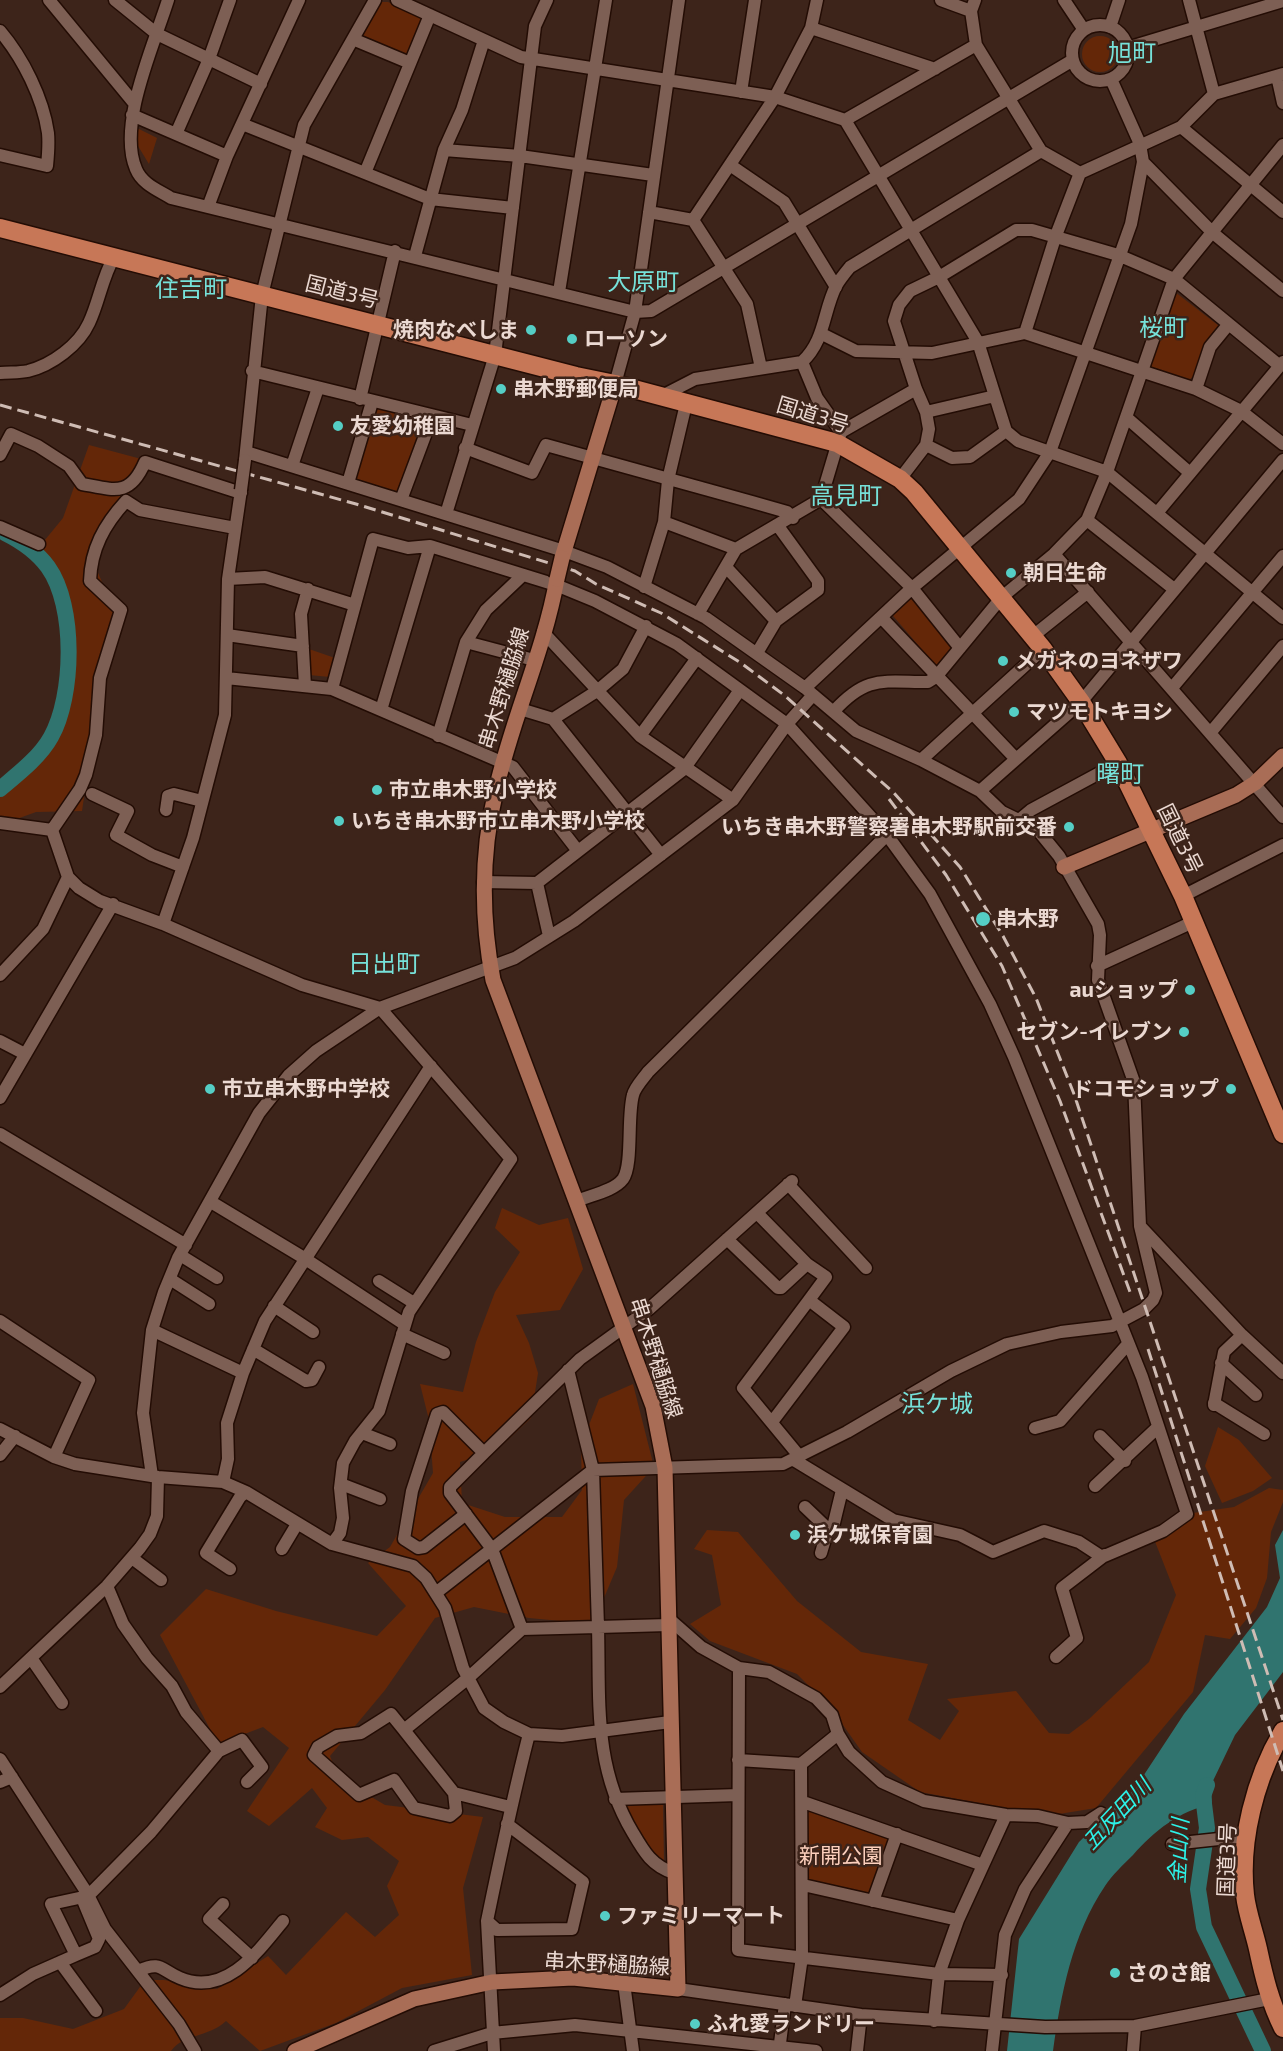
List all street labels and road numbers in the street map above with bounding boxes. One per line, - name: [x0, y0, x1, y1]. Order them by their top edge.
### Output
- street label: 国道3号: [303, 271, 381, 313]
- street label: 国道3号: [774, 392, 852, 438]
- street label: 串木野樋脇線: [474, 624, 534, 752]
- street label: 国道3号: [1152, 800, 1208, 878]
- street label: 串木野樋脇線: [625, 1294, 687, 1422]
- street label: 国道3号: [1213, 1822, 1241, 1898]
- street label: 串木野樋脇線: [543, 1948, 671, 1980]

